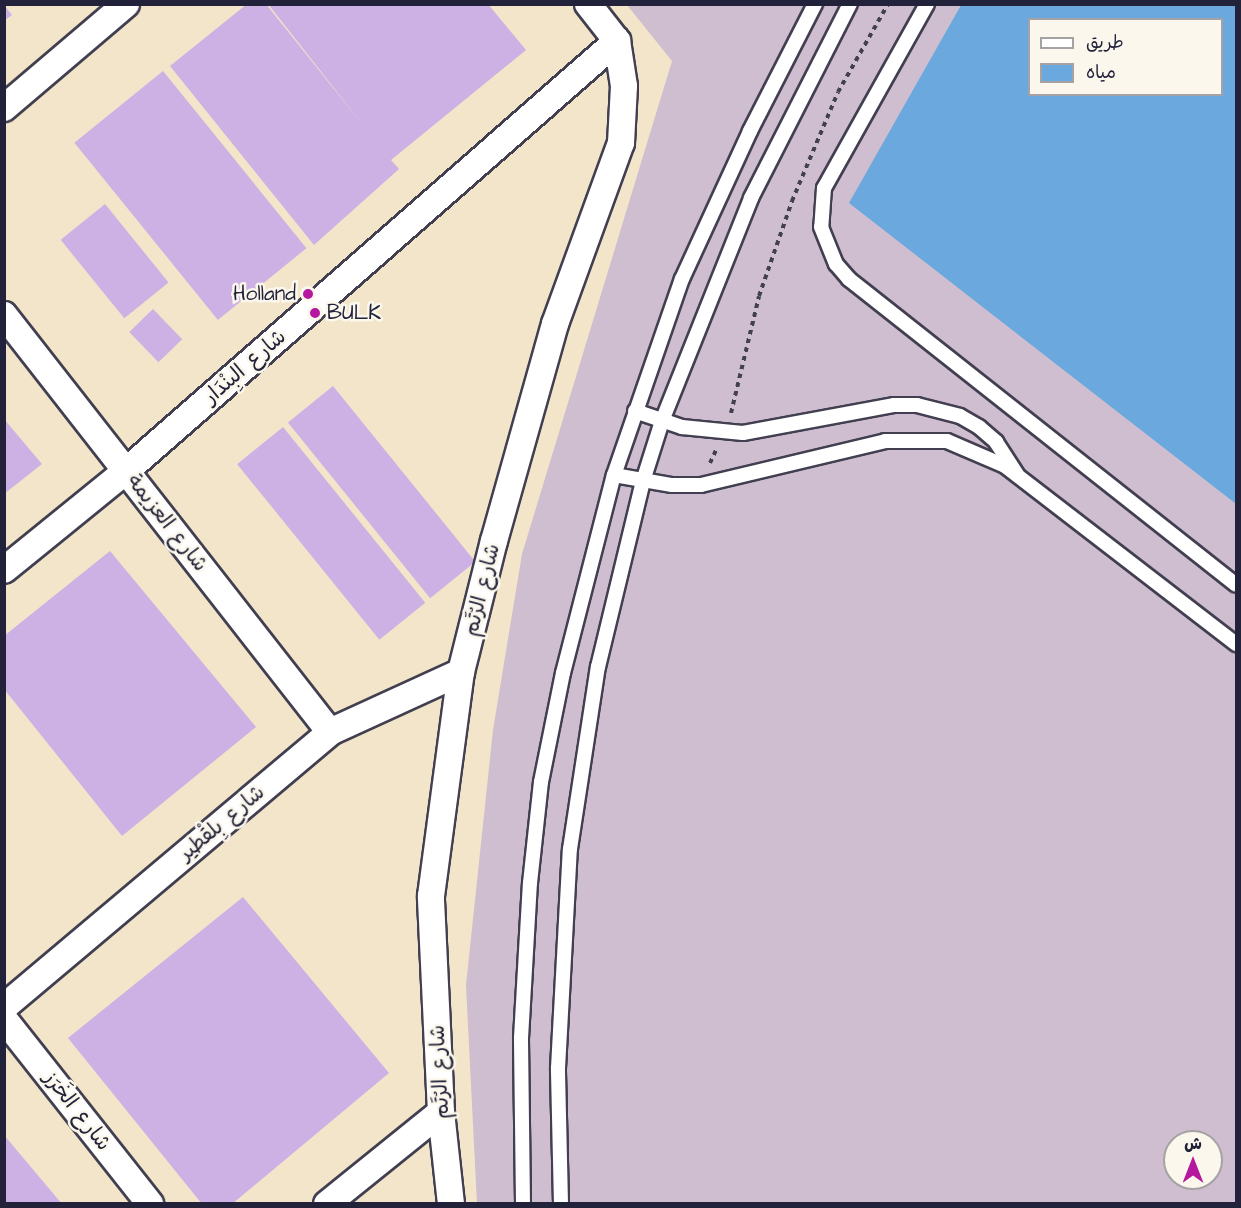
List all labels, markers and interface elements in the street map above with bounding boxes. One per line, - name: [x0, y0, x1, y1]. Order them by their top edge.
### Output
- legend: [1028, 18, 1223, 96]
- text: طريق: [1086, 30, 1124, 55]
- text: مياه: [1086, 60, 1116, 85]
- place label: Holland: [233, 281, 296, 307]
- marker: Holland: [301, 287, 315, 301]
- place label: BULK: [327, 300, 381, 326]
- marker: BULK: [308, 306, 322, 320]
- street label: شارع البِنْدَار: [198, 324, 292, 410]
- street label: شارع العزيمة: [121, 469, 213, 577]
- street label: شارع الرُتَم: [458, 541, 506, 639]
- street label: شارع بِلقْطير: [174, 780, 270, 866]
- street label: شارع الرُتَم: [425, 1024, 455, 1120]
- street label: شارع الخَرَز: [38, 1066, 116, 1156]
- north arrow: [1163, 1130, 1223, 1190]
- text: ش: [1184, 1133, 1202, 1155]

